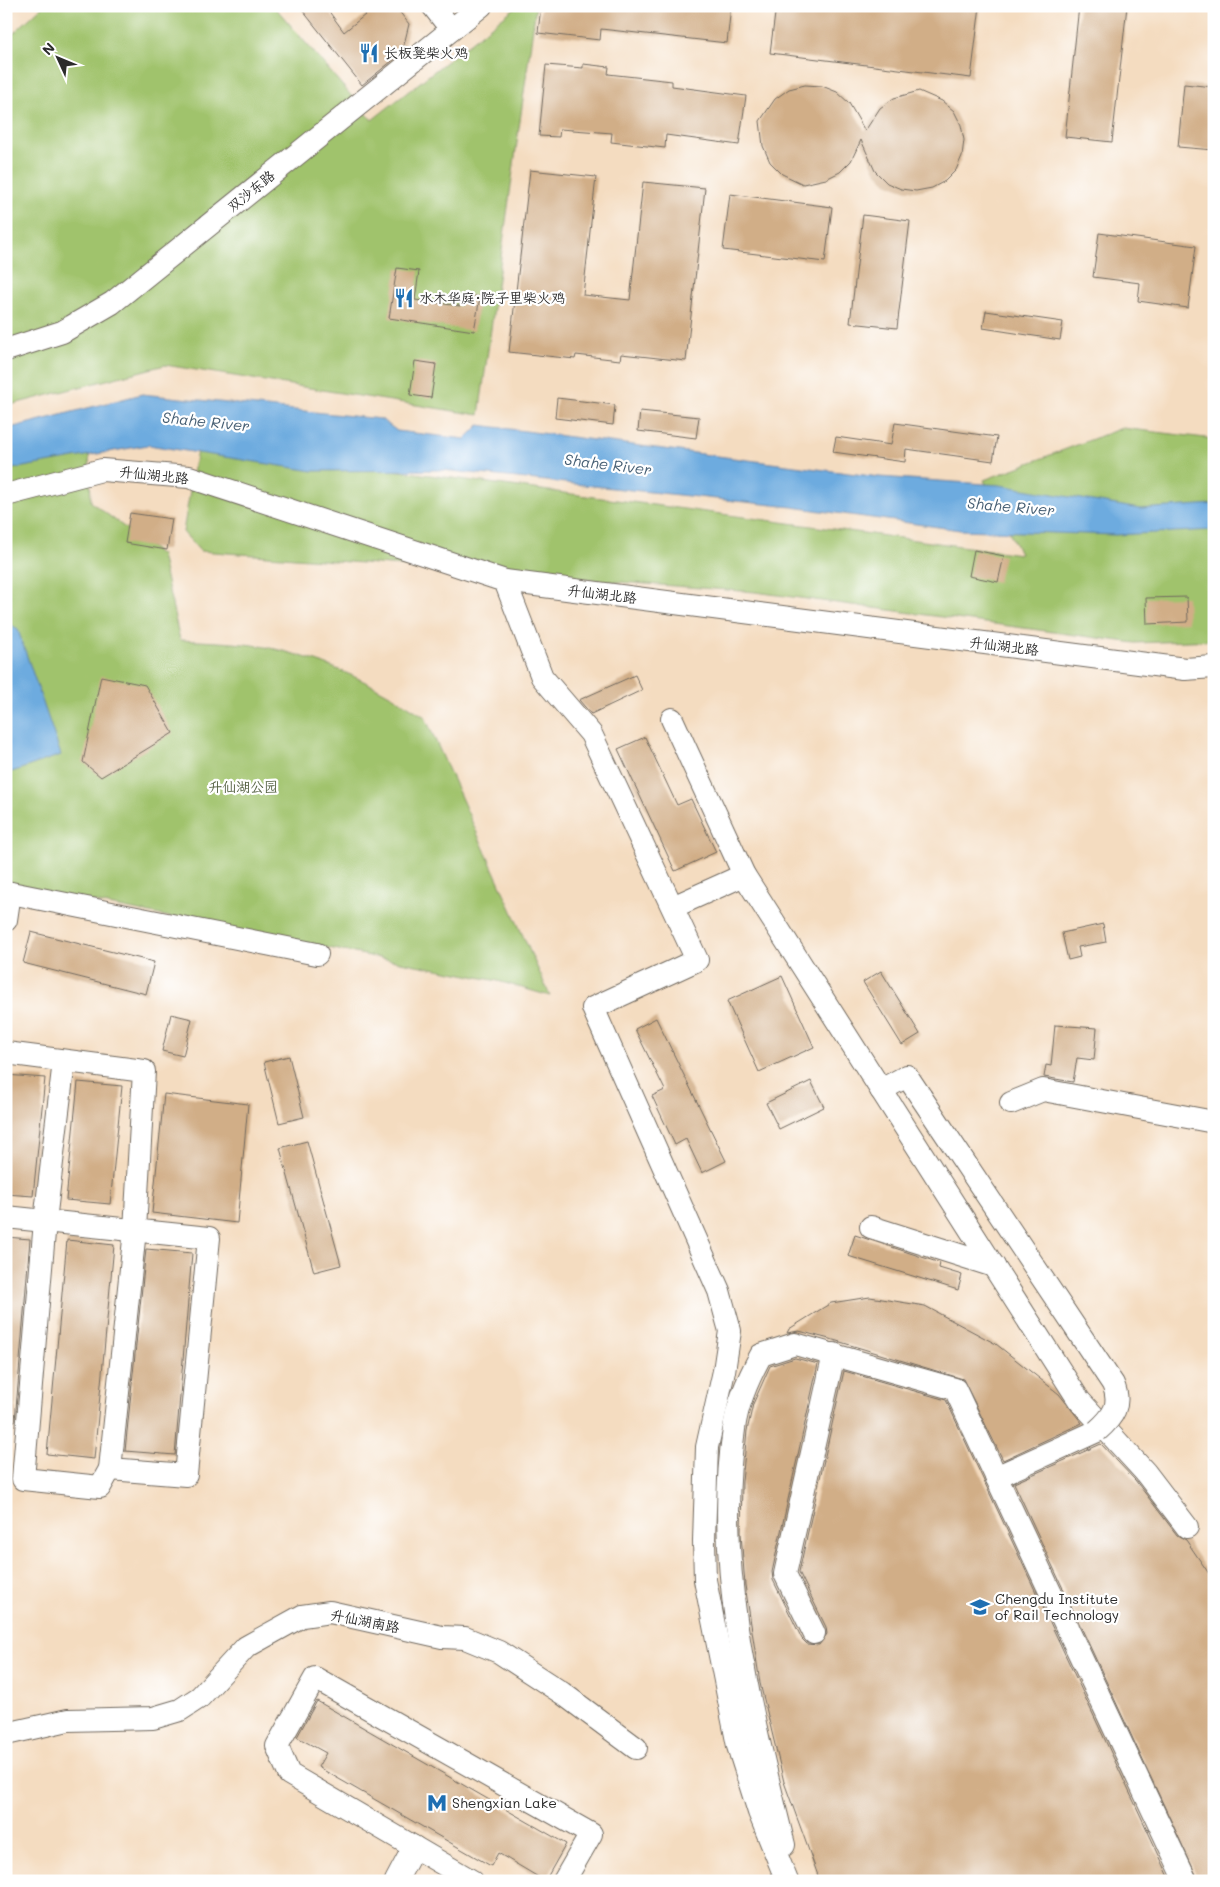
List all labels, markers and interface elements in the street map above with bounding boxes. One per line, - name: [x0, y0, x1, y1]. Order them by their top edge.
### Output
- north arrow: [32, 32, 82, 82]
- text: N: [38, 38, 59, 59]
- restaurant icon: 长板凳柴火鸡: [358, 42, 380, 64]
- place label: 长板凳柴火鸡: [384, 43, 468, 62]
- street label: 双沙东路: [223, 166, 278, 216]
- restaurant icon: 水木华庭·院子里柴火鸡: [393, 287, 415, 309]
- place label: 水木华庭·院子里柴火鸡: [419, 288, 565, 307]
- water label: Shahe River: [161, 406, 251, 436]
- water label: Shahe River: [563, 449, 653, 479]
- street label: 升仙湖北路: [118, 461, 190, 488]
- water label: Shahe River: [966, 492, 1056, 520]
- street label: 升仙湖北路: [566, 580, 638, 607]
- street label: 升仙湖北路: [968, 632, 1040, 659]
- park label: 升仙湖公园: [208, 777, 278, 796]
- place label: Chengdu Institute of Rail Technology: [995, 1589, 1119, 1624]
- school or university icon: Chengdu Institute of Rail Technology: [969, 1596, 991, 1618]
- street label: 升仙湖南路: [329, 1605, 401, 1637]
- metro station icon: Shengxian Lake: [426, 1792, 448, 1814]
- place label: Shengxian Lake: [452, 1793, 557, 1812]

